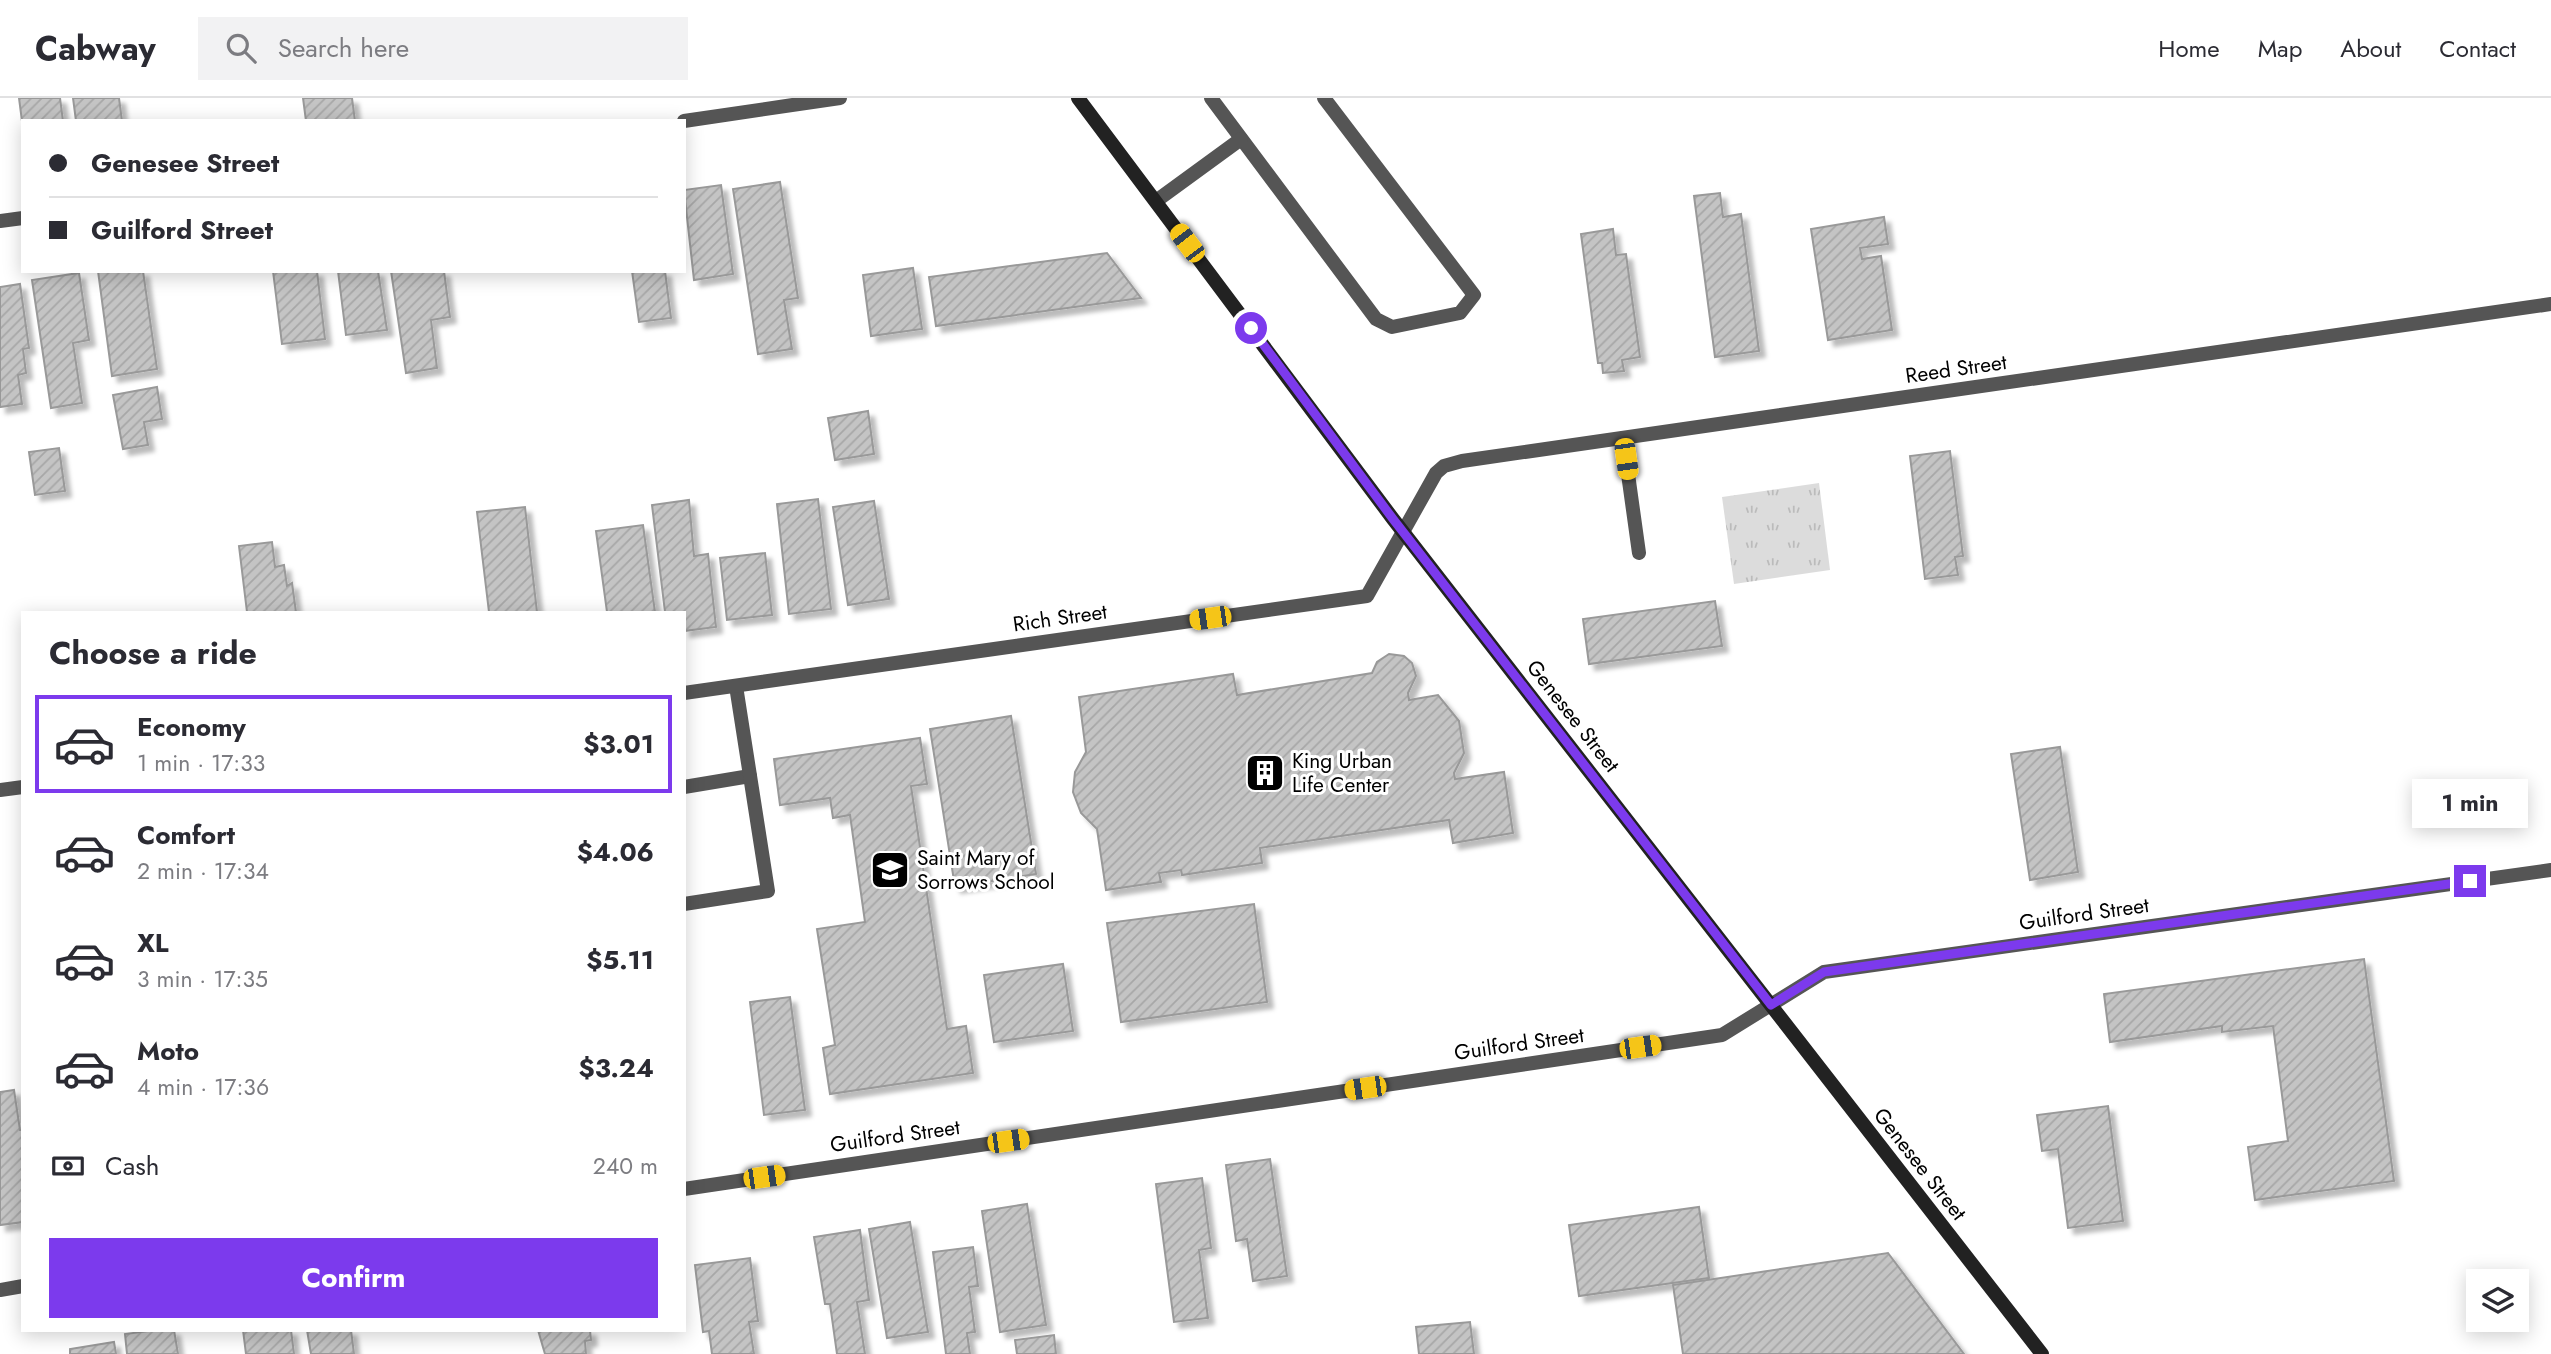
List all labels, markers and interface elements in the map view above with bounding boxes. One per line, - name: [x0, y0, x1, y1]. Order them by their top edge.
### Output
- search box: [198, 17, 688, 80]
- text: Cabway: [35, 25, 156, 72]
- icon: search: [222, 29, 260, 67]
- text: Search here: [278, 29, 409, 67]
- text: Home: [2158, 31, 2220, 66]
- text: Map: [2258, 31, 2302, 66]
- text: About: [2340, 31, 2401, 66]
- text: Contact: [2439, 31, 2516, 66]
- text: Genesee Street: [91, 144, 279, 182]
- text: Guilford Street: [91, 211, 273, 249]
- car: [1166, 220, 1209, 266]
- route start: [1235, 312, 1267, 344]
- street label: Reed Street: [1904, 347, 2008, 391]
- car: [1613, 437, 1640, 481]
- street label: Rich Street: [1011, 597, 1109, 639]
- car: [1188, 605, 1233, 631]
- text: Choose a ride: [49, 630, 257, 676]
- street label: Genesee Street: [1519, 653, 1627, 779]
- text: Economy: [137, 708, 246, 746]
- icon: car: [53, 713, 116, 776]
- text: $3.01: [583, 725, 654, 763]
- text: 1 min · 17:33: [137, 746, 265, 780]
- place label: King Urban Life Center: [1292, 746, 1392, 800]
- building icon: King Urban Life Center: [1244, 752, 1286, 794]
- callout: 1 min: [2412, 780, 2528, 828]
- text: 1 min: [2441, 786, 2499, 820]
- text: Comfort: [137, 816, 235, 854]
- icon: car: [53, 821, 116, 884]
- text: $4.06: [577, 833, 654, 871]
- place label: Saint Mary of Sorrows School: [917, 843, 1055, 897]
- school or university icon: Saint Mary of Sorrows School: [869, 849, 911, 891]
- text: 2 min · 17:34: [137, 854, 269, 888]
- route end: [2454, 865, 2486, 897]
- street label: Guilford Street: [2017, 890, 2151, 938]
- text: XL: [137, 924, 169, 962]
- icon: car: [53, 929, 116, 992]
- text: $5.11: [586, 941, 654, 979]
- text: 3 min · 17:35: [137, 962, 268, 996]
- street label: Guilford Street: [1452, 1020, 1586, 1068]
- text: Moto: [137, 1032, 199, 1070]
- car: [1618, 1034, 1663, 1060]
- icon: car: [53, 1037, 116, 1100]
- text: $3.24: [578, 1049, 654, 1087]
- text: 4 min · 17:36: [137, 1070, 269, 1104]
- car: [1343, 1075, 1388, 1101]
- street label: Genesee Street: [1866, 1101, 1974, 1227]
- street label: Guilford Street: [828, 1112, 962, 1160]
- car: [986, 1128, 1031, 1154]
- icon: cash: [49, 1147, 87, 1185]
- text: Cash: [105, 1147, 159, 1185]
- text: 240 m: [593, 1149, 658, 1183]
- car: [742, 1164, 787, 1190]
- button: Confirm: [49, 1238, 658, 1318]
- map controls: [2466, 1269, 2529, 1332]
- button: layers: [2466, 1269, 2529, 1332]

